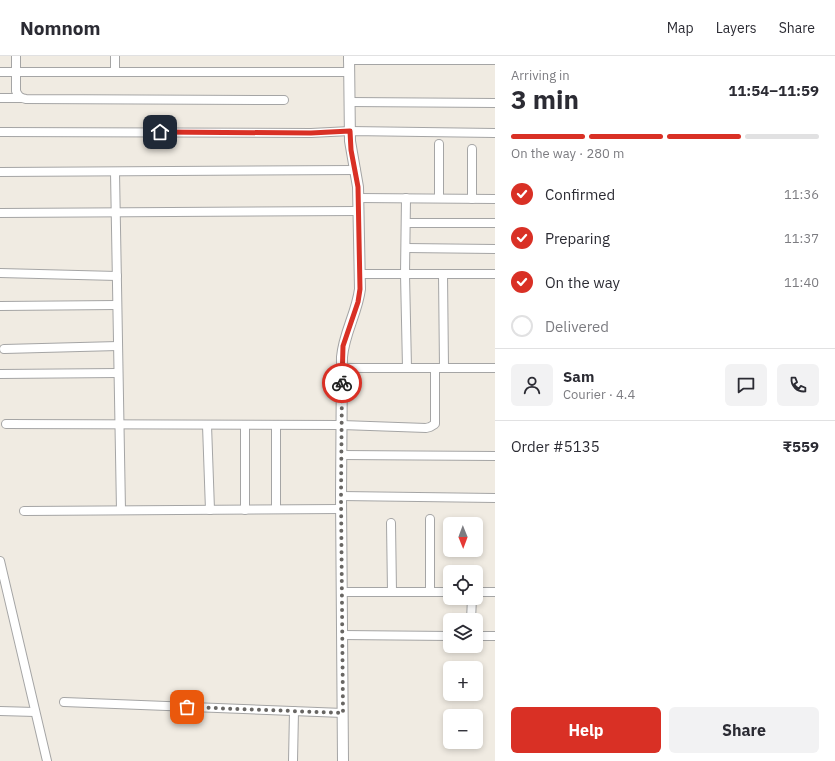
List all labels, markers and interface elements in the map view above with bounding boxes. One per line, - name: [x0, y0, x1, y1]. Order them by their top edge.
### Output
- text: Nomnom: [20, 16, 100, 40]
- text: Map: [667, 19, 694, 37]
- text: Layers: [716, 19, 757, 37]
- text: Share: [779, 19, 815, 37]
- text: Arriving in: [511, 67, 570, 84]
- text: 11:54–11:59: [728, 81, 819, 100]
- text: 3 min: [511, 82, 579, 116]
- pin: [143, 115, 177, 149]
- icon: home: [149, 121, 171, 143]
- text: On the way · 280 m: [511, 145, 624, 162]
- icon: check: [511, 183, 533, 205]
- text: Confirmed: [545, 185, 615, 204]
- text: 11:36: [784, 186, 819, 203]
- icon: check: [511, 227, 533, 249]
- text: Preparing: [545, 229, 610, 248]
- text: 11:37: [784, 230, 819, 247]
- icon: check: [511, 271, 533, 293]
- text: On the way: [545, 273, 620, 292]
- text: 11:40: [784, 274, 819, 291]
- text: Delivered: [545, 317, 609, 336]
- courier: [322, 363, 362, 403]
- button: person: [511, 364, 553, 406]
- button: chat: [725, 364, 767, 406]
- button: phone: [777, 364, 819, 406]
- text: Sam: [563, 367, 594, 386]
- icon: bike: [331, 372, 353, 394]
- text: Courier · 4.4: [563, 386, 635, 403]
- text: Order #5135: [511, 437, 600, 456]
- text: ₹559: [783, 437, 819, 456]
- north arrow: [443, 517, 483, 557]
- map controls: [443, 517, 483, 749]
- button: locate: [443, 565, 483, 605]
- button: layers: [443, 613, 483, 653]
- button: +: [443, 661, 483, 701]
- pin: [170, 690, 204, 724]
- icon: bag: [176, 696, 198, 718]
- button: Help: [511, 707, 661, 753]
- button: Share: [669, 707, 819, 753]
- button: −: [443, 709, 483, 749]

